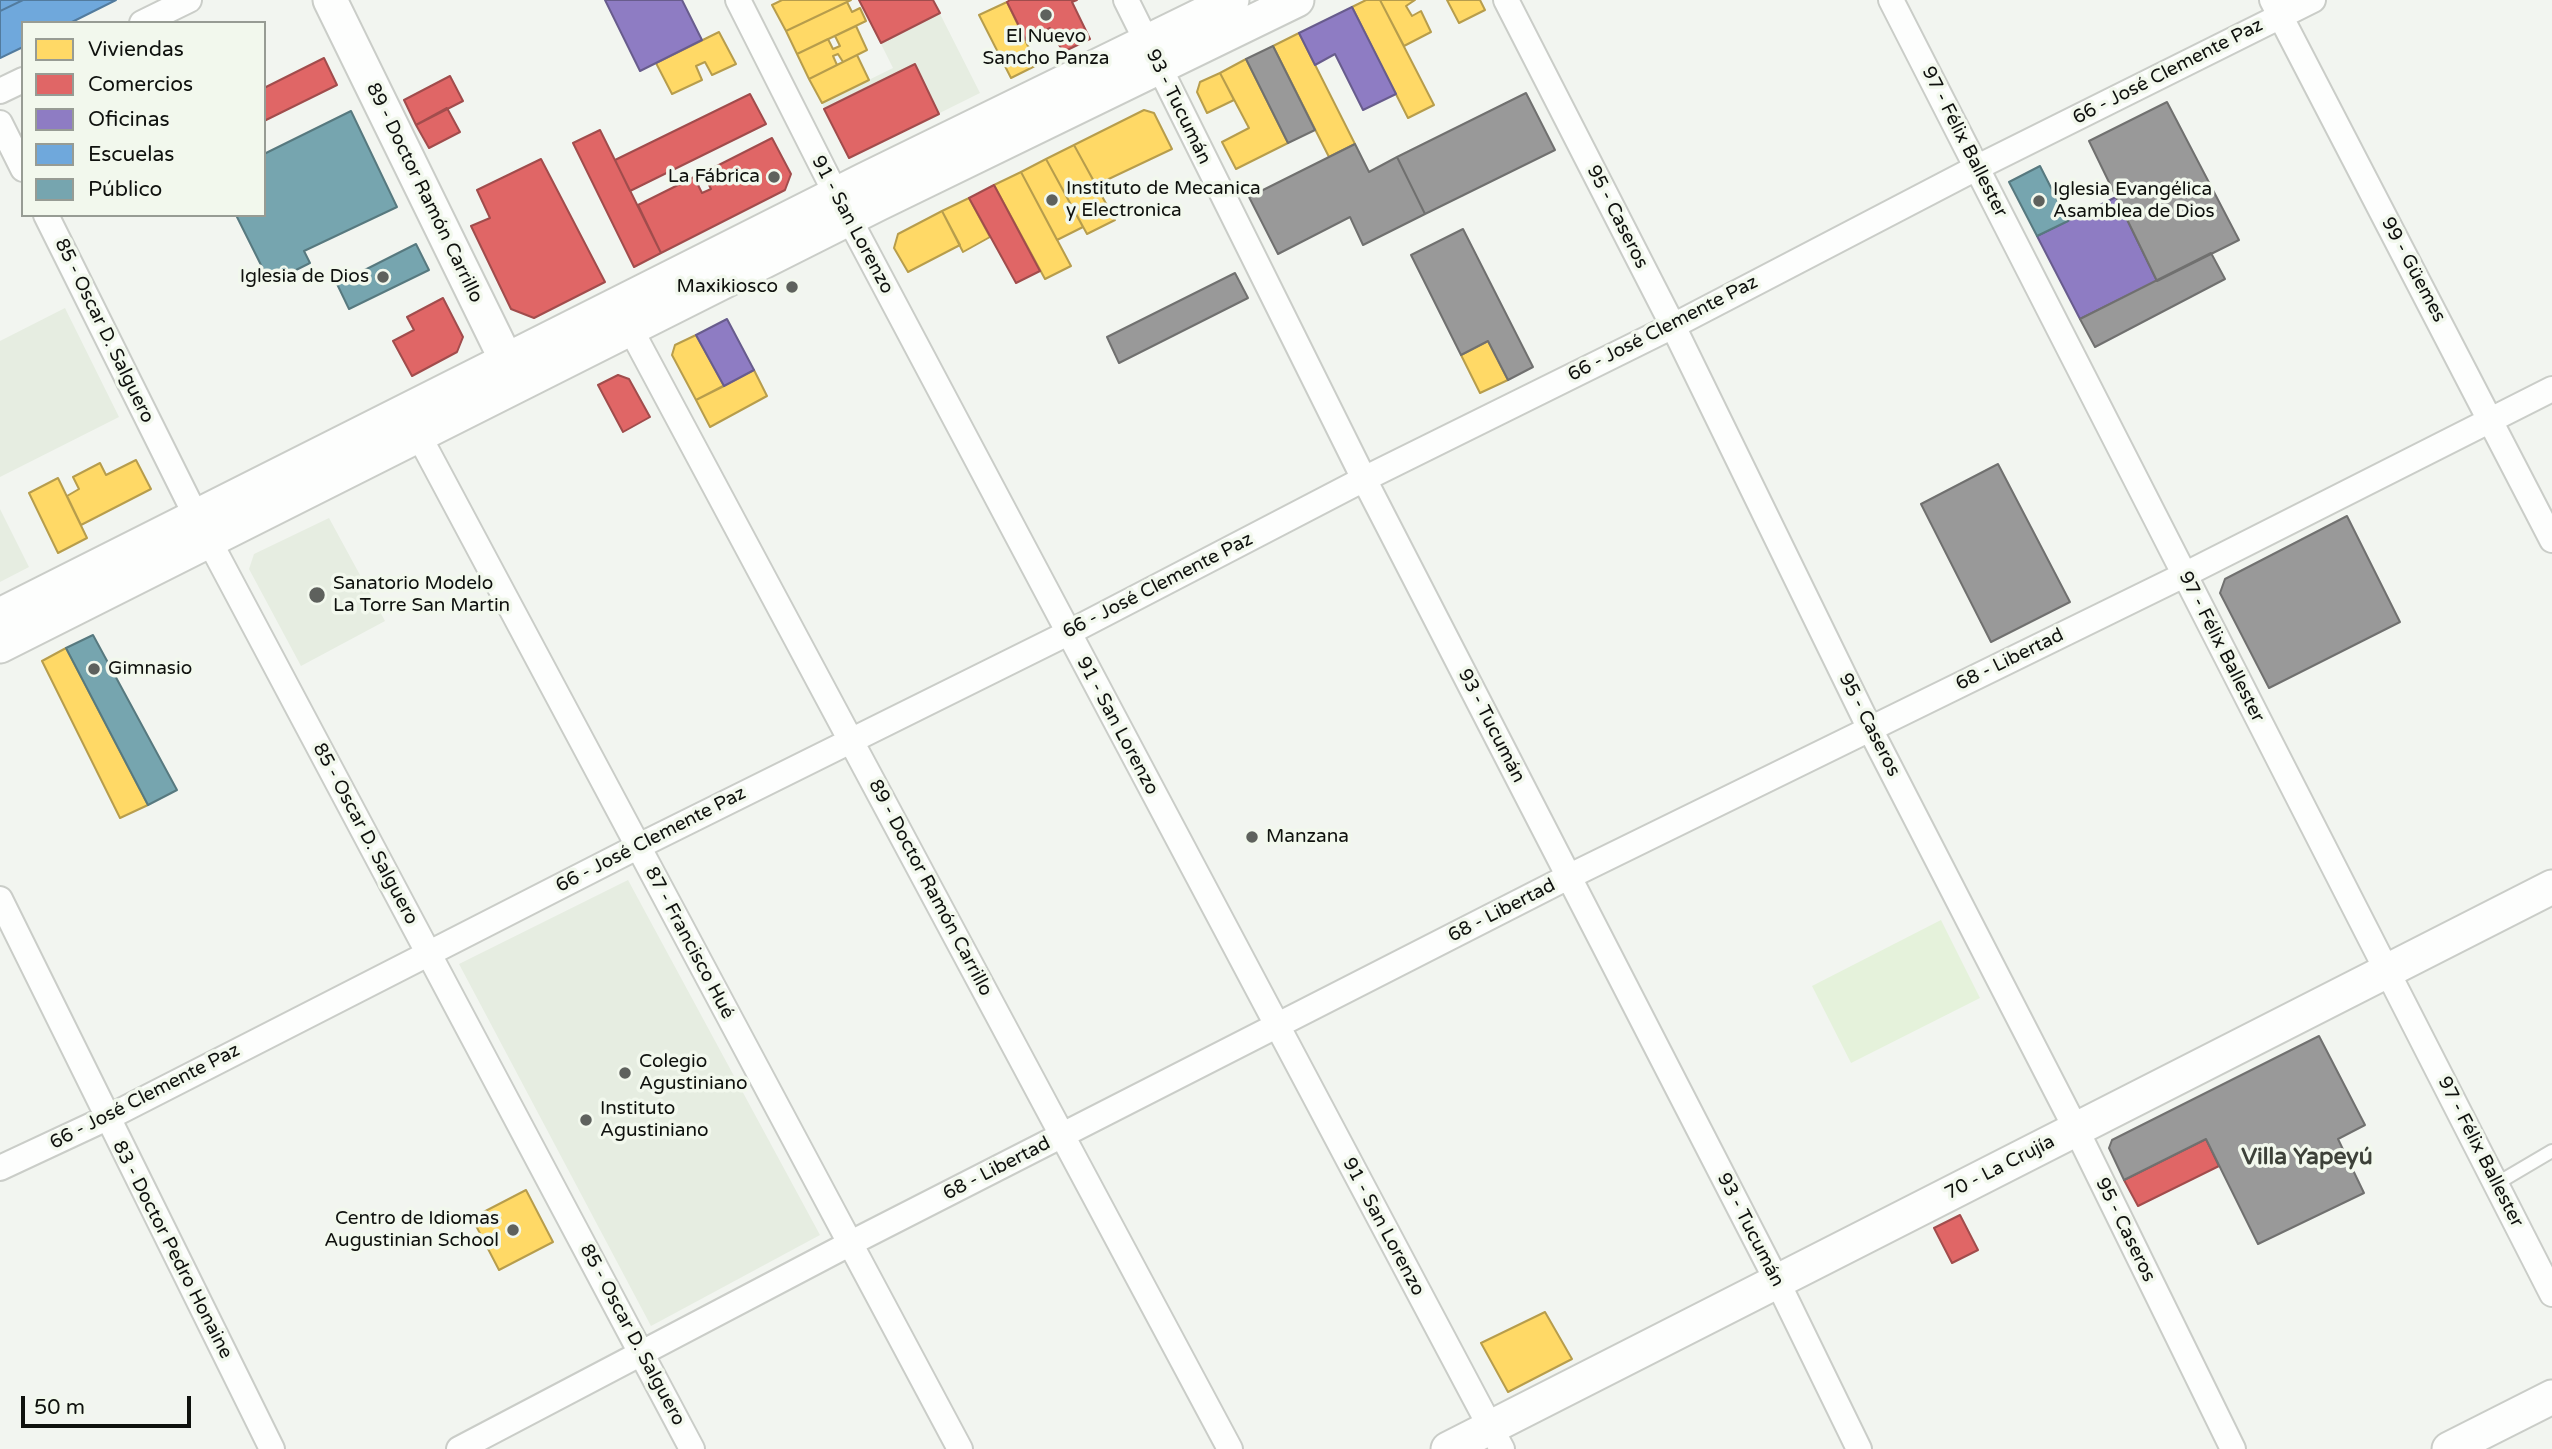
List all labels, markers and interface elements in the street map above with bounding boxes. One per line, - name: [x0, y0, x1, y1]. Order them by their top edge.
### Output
- marker: El Nuevo Sancho Panza: [1038, 7, 1054, 23]
- street label: 66 - José Clemente Paz: [2069, 14, 2267, 130]
- legend: [21, 21, 266, 217]
- place label: El Nuevo Sancho Panza: [983, 26, 1109, 70]
- text: Viviendas: [88, 37, 184, 62]
- street label: 93 - Tucumán: [1140, 46, 1216, 168]
- street label: 97 - Félix Ballester: [1916, 63, 2012, 221]
- text: Comercios: [88, 72, 193, 97]
- street label: 89 - Doctor Ramón Carrillo: [361, 79, 487, 307]
- text: Oficinas: [88, 107, 170, 132]
- text: Escuelas: [88, 142, 174, 167]
- street label: 91 - San Lorenzo: [806, 152, 898, 298]
- street label: 95 - Caseros: [1581, 162, 1653, 272]
- place label: La Fábrica: [668, 166, 760, 188]
- marker: La Fábrica: [766, 169, 782, 185]
- text: Público: [88, 177, 162, 202]
- place label: Instituto de Mecanica y Electronica: [1066, 178, 1261, 222]
- place label: Iglesia Evangélica Asamblea de Dios: [2053, 179, 2215, 223]
- marker: Instituto de Mecanica y Electronica: [1044, 192, 1060, 208]
- marker: Iglesia Evangélica Asamblea de Dios: [2031, 193, 2047, 209]
- street label: 99 - Güemes: [2376, 214, 2450, 326]
- street label: 85 - Oscar D. Salguero: [49, 235, 159, 427]
- place label: Iglesia de Dios: [240, 266, 369, 288]
- marker: Iglesia de Dios: [375, 269, 391, 285]
- street label: 66 - José Clemente Paz: [1564, 271, 1762, 387]
- place label: Maxikiosco: [677, 276, 778, 298]
- marker: Maxikiosco: [784, 279, 800, 295]
- street label: 66 - José Clemente Paz: [1059, 528, 1257, 644]
- street label: 97 - Félix Ballester: [2173, 568, 2269, 726]
- place label: Sanatorio Modelo La Torre San Martin: [333, 573, 510, 617]
- marker: Sanatorio Modelo La Torre San Martin: [307, 585, 327, 605]
- street label: 68 - Libertad: [1952, 624, 2068, 696]
- street label: 91 - San Lorenzo: [1071, 653, 1163, 799]
- place label: Gimnasio: [108, 658, 192, 680]
- marker: Gimnasio: [86, 661, 102, 677]
- street label: 93 - Tucumán: [1452, 665, 1530, 787]
- street label: 95 - Caseros: [1833, 670, 1905, 780]
- street label: 85 - Oscar D. Salguero: [307, 739, 423, 929]
- street label: 89 - Doctor Ramón Carrillo: [863, 776, 997, 1000]
- street label: 66 - José Clemente Paz: [552, 782, 750, 898]
- place label: Manzana: [1266, 826, 1349, 848]
- marker: Manzana: [1244, 829, 1260, 845]
- street label: 87 - Francisco Hué: [639, 863, 739, 1023]
- street label: 68 - Libertad: [1445, 874, 1559, 948]
- street label: 66 - José Clemente Paz: [46, 1039, 244, 1155]
- place label: Colegio Agustiniano: [639, 1051, 748, 1095]
- marker: Colegio Agustiniano: [617, 1065, 633, 1081]
- street label: 97 - Félix Ballester: [2432, 1073, 2528, 1231]
- place label: Instituto Agustiniano: [600, 1098, 709, 1142]
- marker: Instituto Agustiniano: [578, 1112, 594, 1128]
- street label: 70 - La Crujía: [1941, 1131, 2059, 1205]
- street label: 68 - Libertad: [940, 1132, 1054, 1206]
- street label: 83 - Doctor Pedro Honaine: [107, 1137, 237, 1363]
- district label: Villa Yapeyú: [2241, 1144, 2373, 1172]
- street label: 91 - San Lorenzo: [1337, 1154, 1429, 1300]
- street label: 93 - Tucumán: [1711, 1169, 1789, 1291]
- street label: 95 - Caseros: [2090, 1174, 2160, 1286]
- place label: Centro de Idiomas Augustinian School: [324, 1208, 499, 1252]
- marker: Centro de Idiomas Augustinian School: [505, 1222, 521, 1238]
- street label: 85 - Oscar D. Salguero: [574, 1240, 690, 1430]
- scale bar: [24, 1382, 194, 1426]
- text: 50 m: [34, 1395, 85, 1420]

